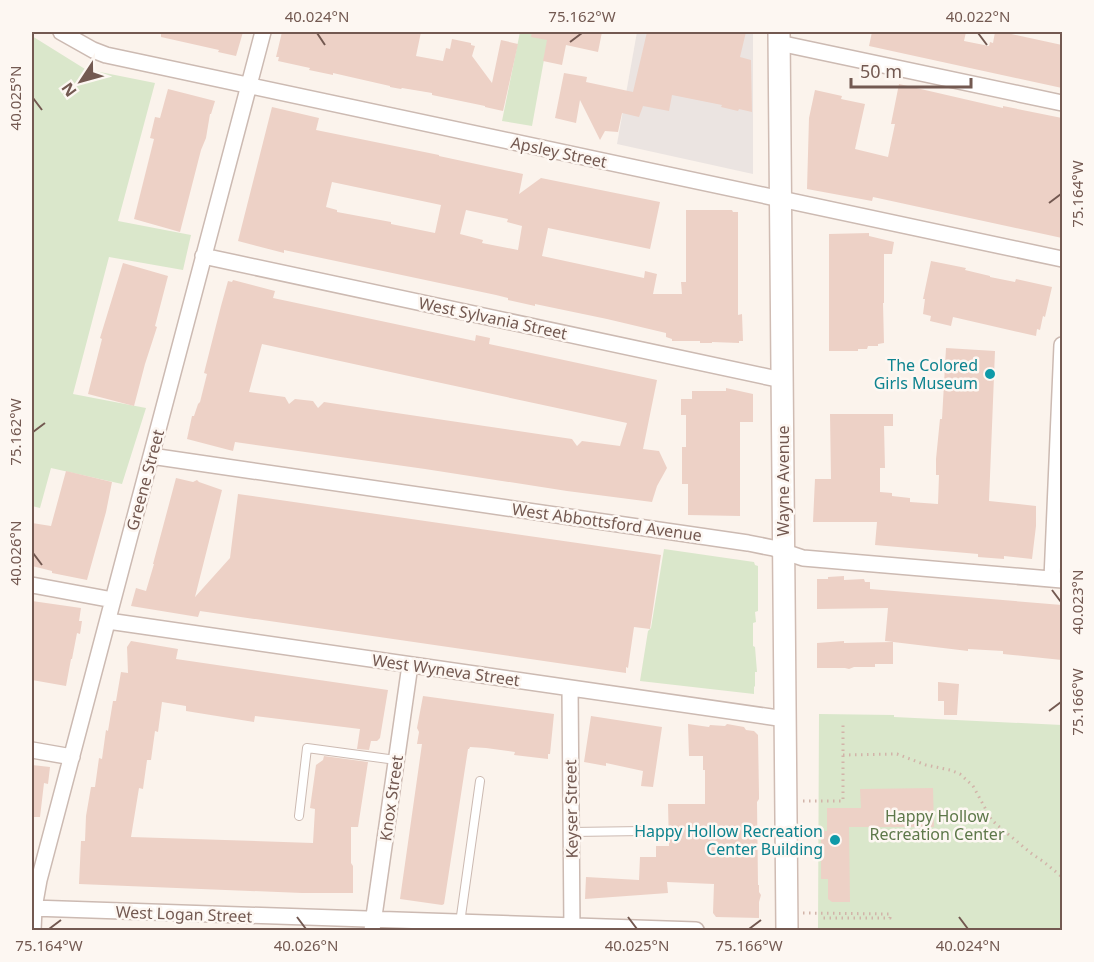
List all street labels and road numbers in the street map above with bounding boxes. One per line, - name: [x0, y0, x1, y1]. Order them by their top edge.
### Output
- street label: Apsley Street: [509, 131, 609, 173]
- street label: West Sylvania Street: [417, 292, 569, 345]
- street label: Wayne Avenue: [772, 426, 794, 536]
- street label: Greene Street: [121, 427, 169, 533]
- street label: West Abbottsford Avenue: [511, 498, 703, 546]
- street label: West Wyneva Street: [371, 649, 521, 691]
- street label: Knox Street: [374, 753, 408, 842]
- street label: Keyser Street: [559, 759, 583, 859]
- street label: West Logan Street: [115, 901, 253, 927]

